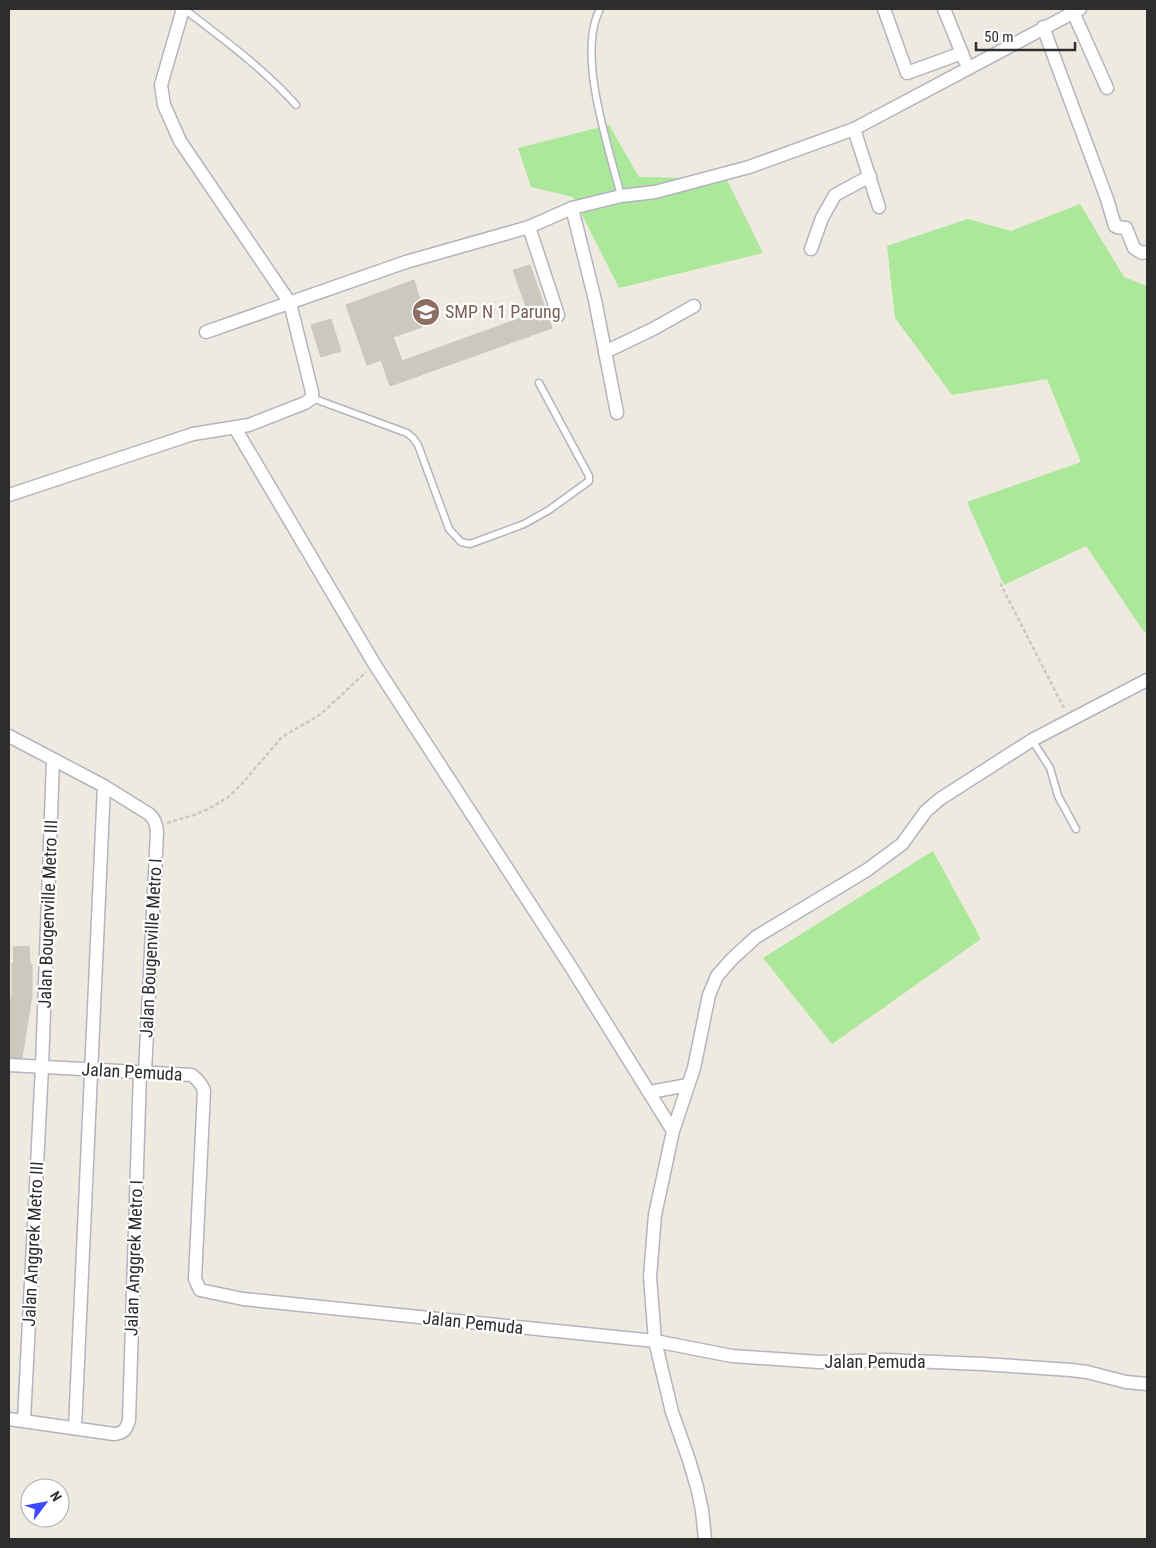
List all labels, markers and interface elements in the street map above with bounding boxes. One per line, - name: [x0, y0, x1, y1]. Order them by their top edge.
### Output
- scale bar: [976, 20, 1075, 52]
- text: 50 m: [984, 28, 1014, 46]
- school or university icon: SMP N 1 Parung: [411, 297, 441, 327]
- place label: SMP N 1 Parung: [445, 301, 561, 322]
- street label: Jalan Bougenville Metro III: [34, 819, 61, 1009]
- street label: Jalan Bougenville Metro I: [135, 858, 166, 1038]
- street label: Jalan Pemuda: [81, 1058, 183, 1085]
- street label: Jalan Anggrek Metro III: [18, 1161, 47, 1327]
- street label: Jalan Anggrek Metro I: [120, 1180, 147, 1336]
- street label: Jalan Pemuda: [422, 1307, 524, 1338]
- street label: Jalan Pemuda: [824, 1351, 926, 1372]
- north arrow: [20, 1478, 70, 1528]
- text: N: [47, 1488, 65, 1504]

